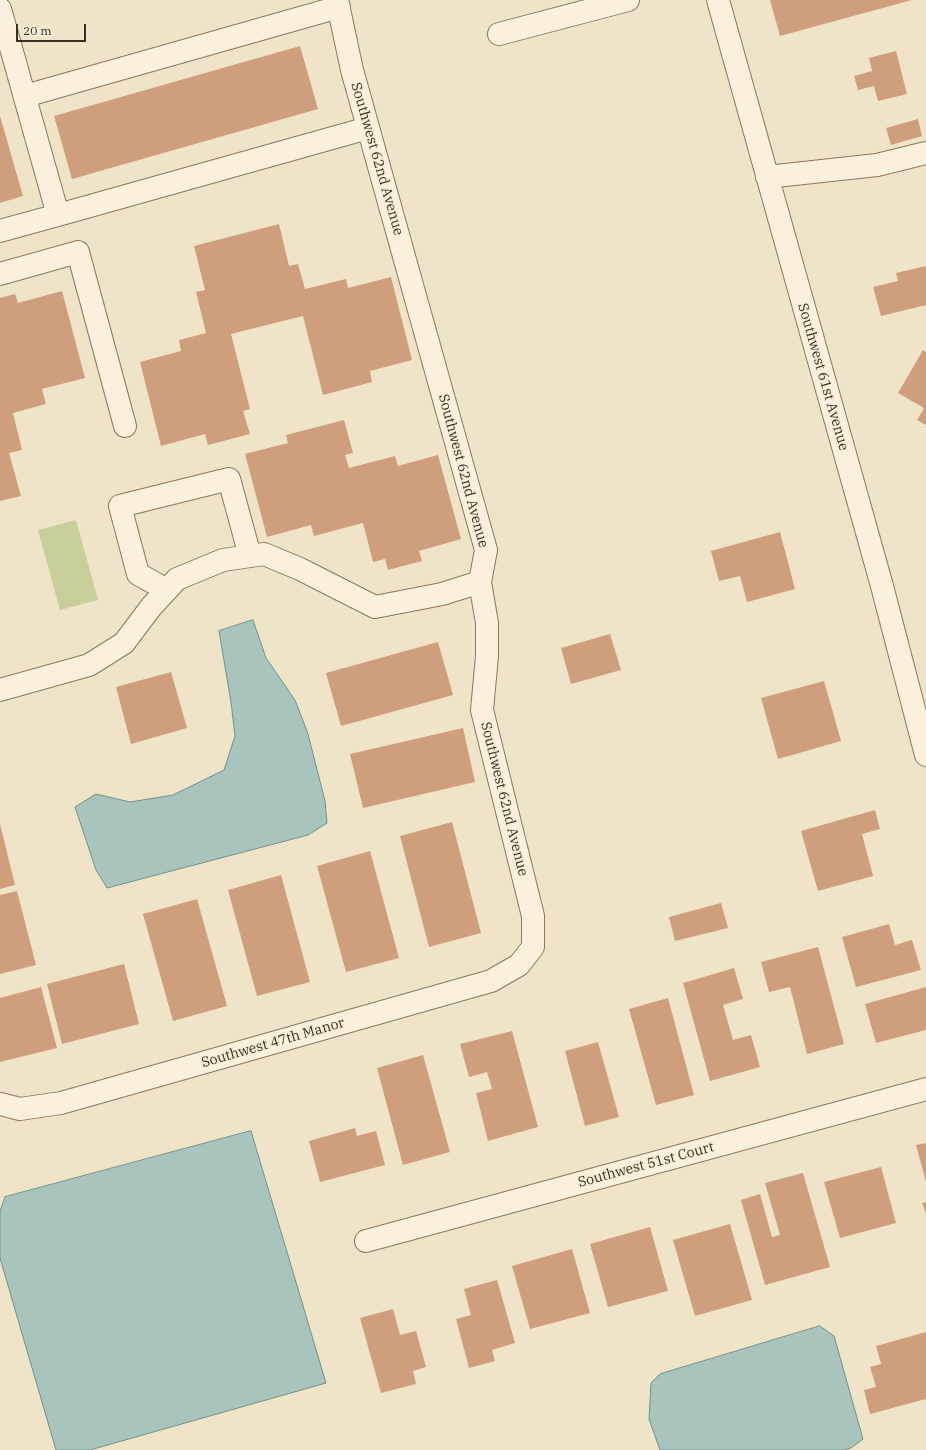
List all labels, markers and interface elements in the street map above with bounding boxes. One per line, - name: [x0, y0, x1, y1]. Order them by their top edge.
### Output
- scale bar: [18, 16, 88, 42]
- text: 20 m: [23, 23, 52, 38]
- street label: Southwest 62nd Avenue: [347, 81, 407, 237]
- street label: Southwest 61st Avenue: [794, 301, 852, 453]
- street label: Southwest 62nd Avenue: [434, 392, 492, 550]
- street label: Southwest 62nd Avenue: [477, 720, 531, 878]
- street label: Southwest 47th Manor: [199, 1015, 347, 1071]
- street label: Southwest 51st Court: [576, 1139, 716, 1191]

